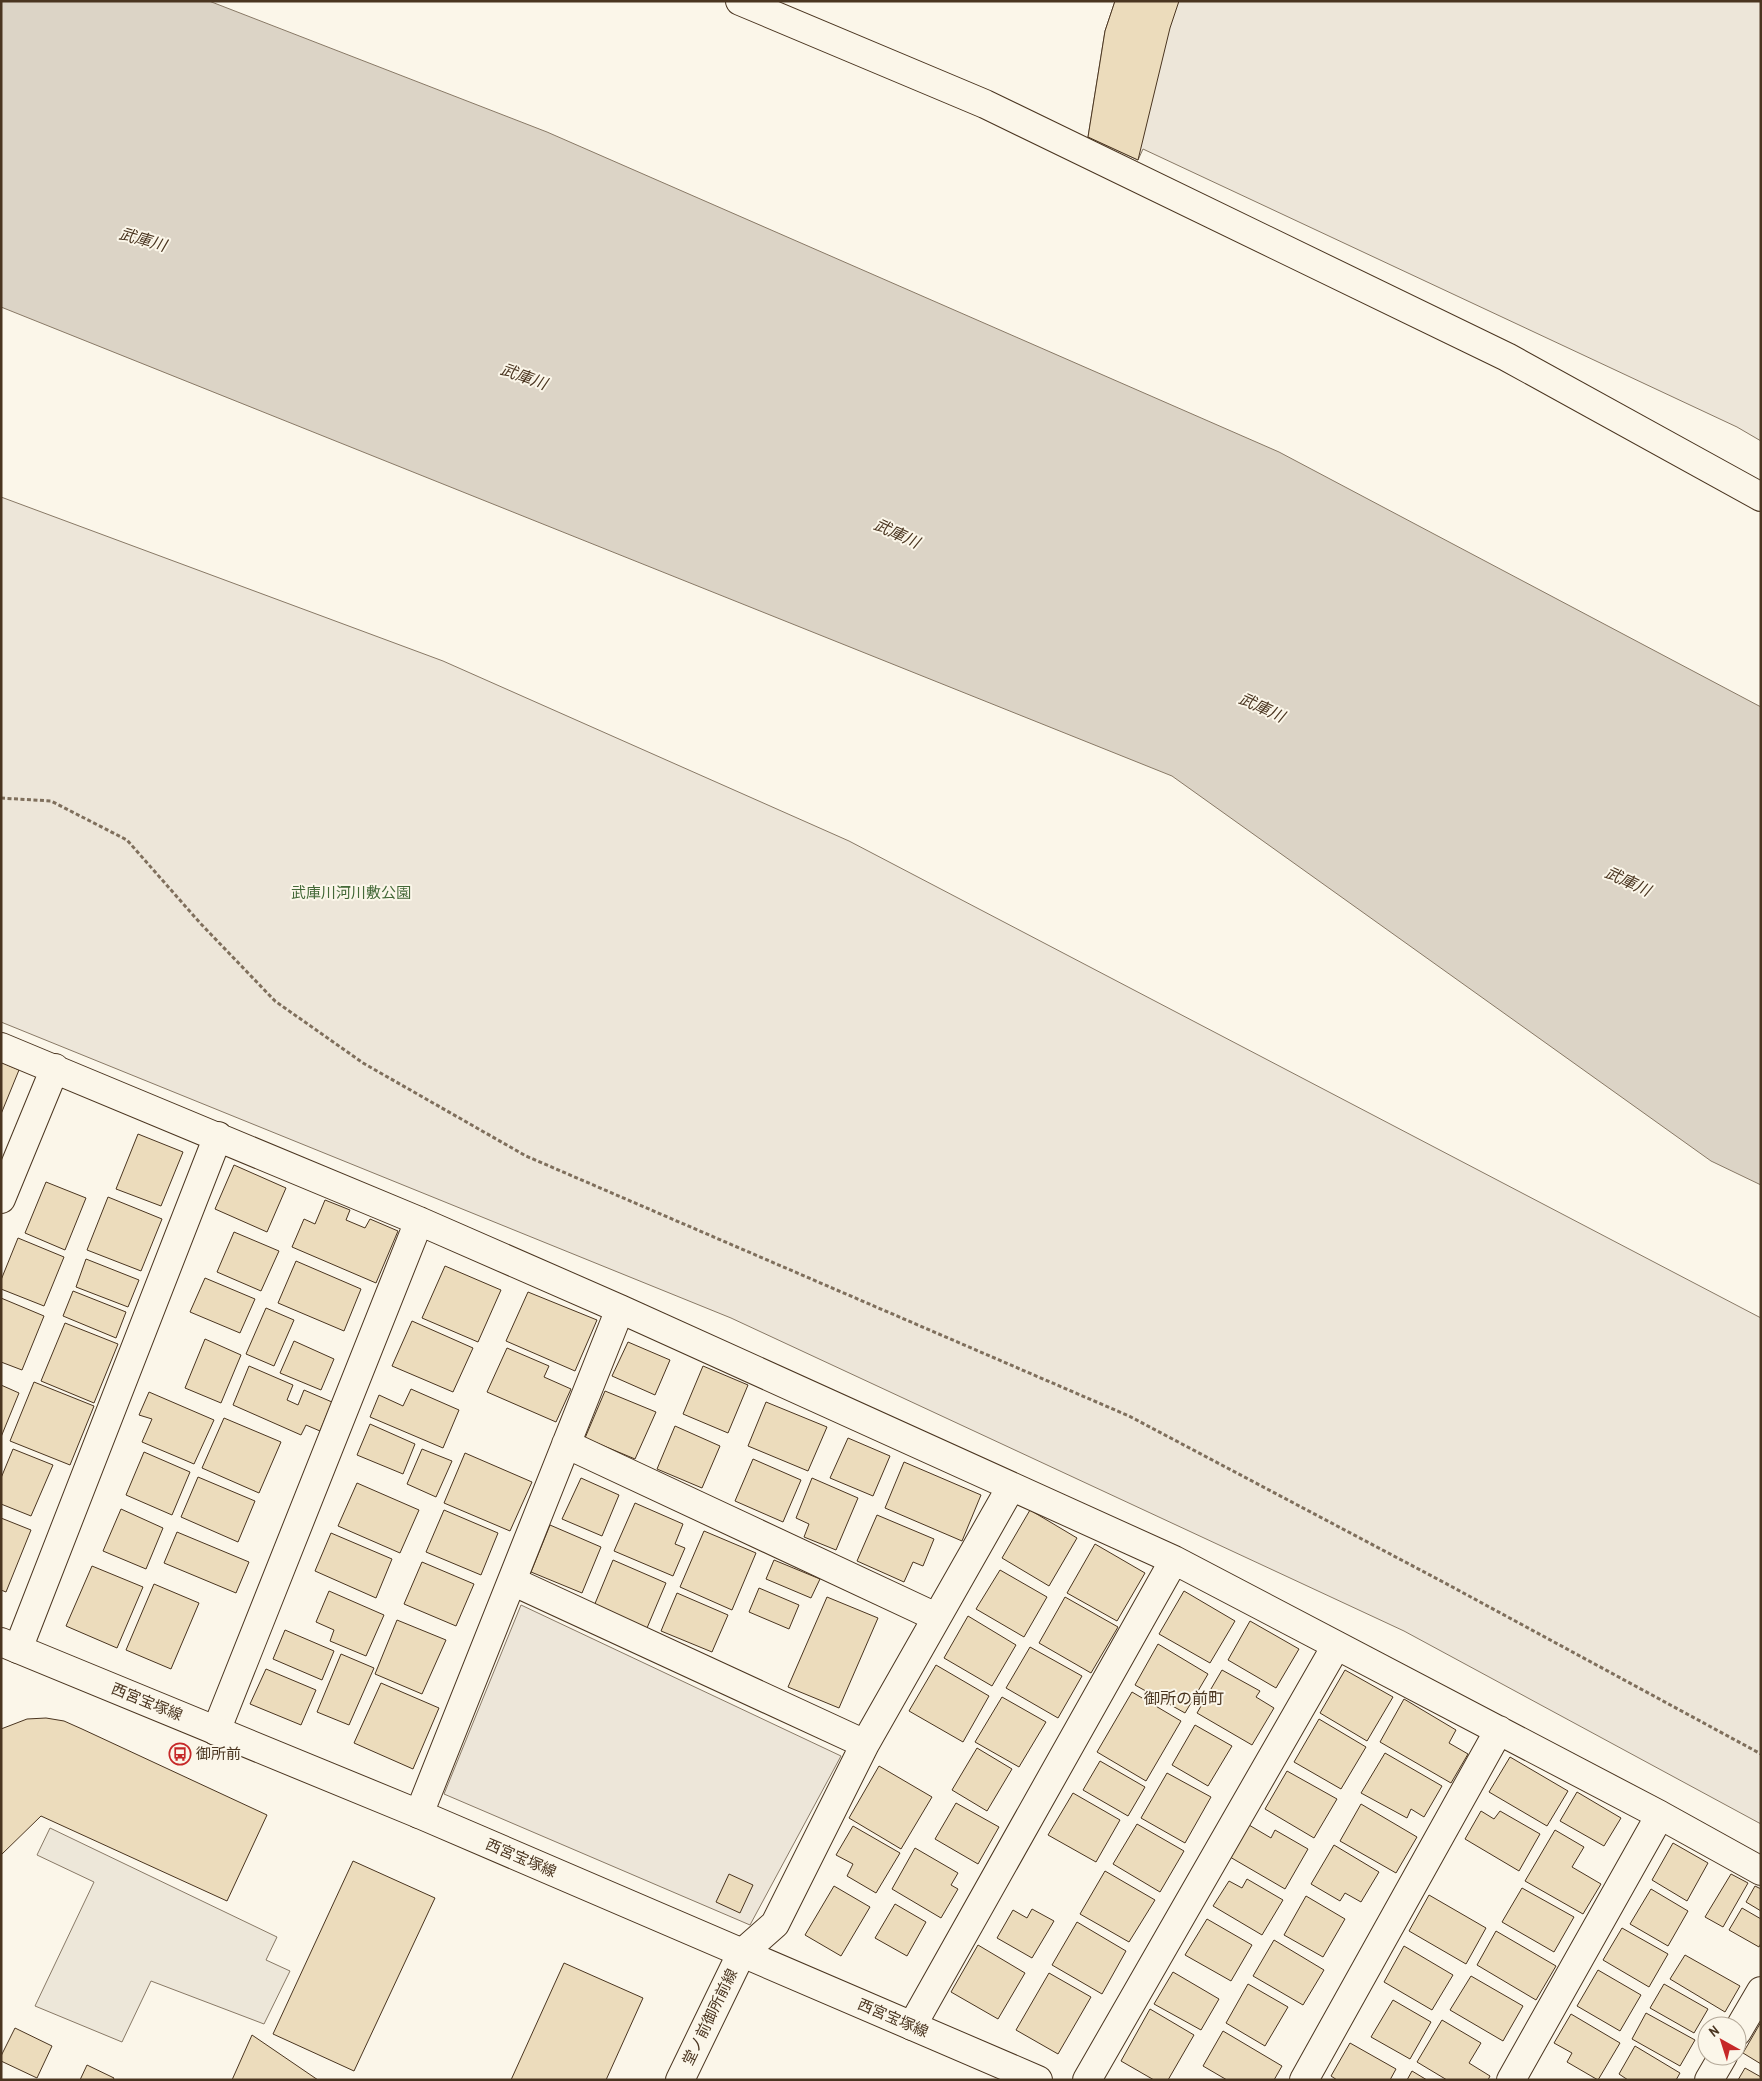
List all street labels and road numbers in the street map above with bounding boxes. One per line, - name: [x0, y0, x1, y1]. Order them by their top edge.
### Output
- street label: 西宮宝塚線: [108, 1678, 186, 1725]
- street label: 西宮宝塚線: [483, 1833, 560, 1882]
- street label: 堂ノ前御所前線: [677, 1965, 742, 2069]
- street label: 西宮宝塚線: [855, 1993, 932, 2042]

